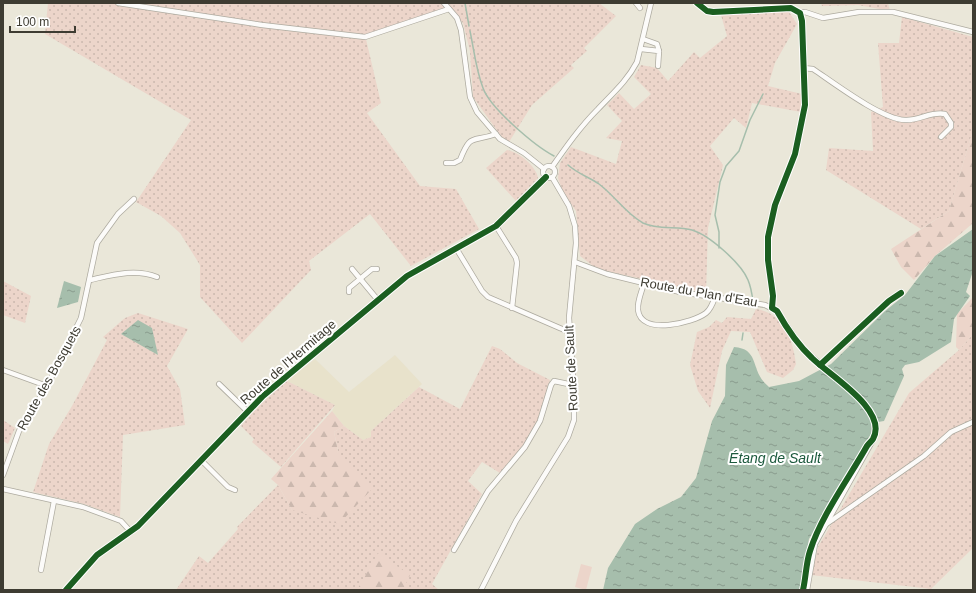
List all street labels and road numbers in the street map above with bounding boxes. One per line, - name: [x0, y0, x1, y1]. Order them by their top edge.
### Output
- street label: Route du Plan d'Eau: [639, 274, 759, 310]
- street label: Route de l'Hermitage: [237, 316, 339, 408]
- street label: Route des Bosquets: [14, 323, 84, 433]
- street label: Route de Sault: [561, 324, 581, 411]

